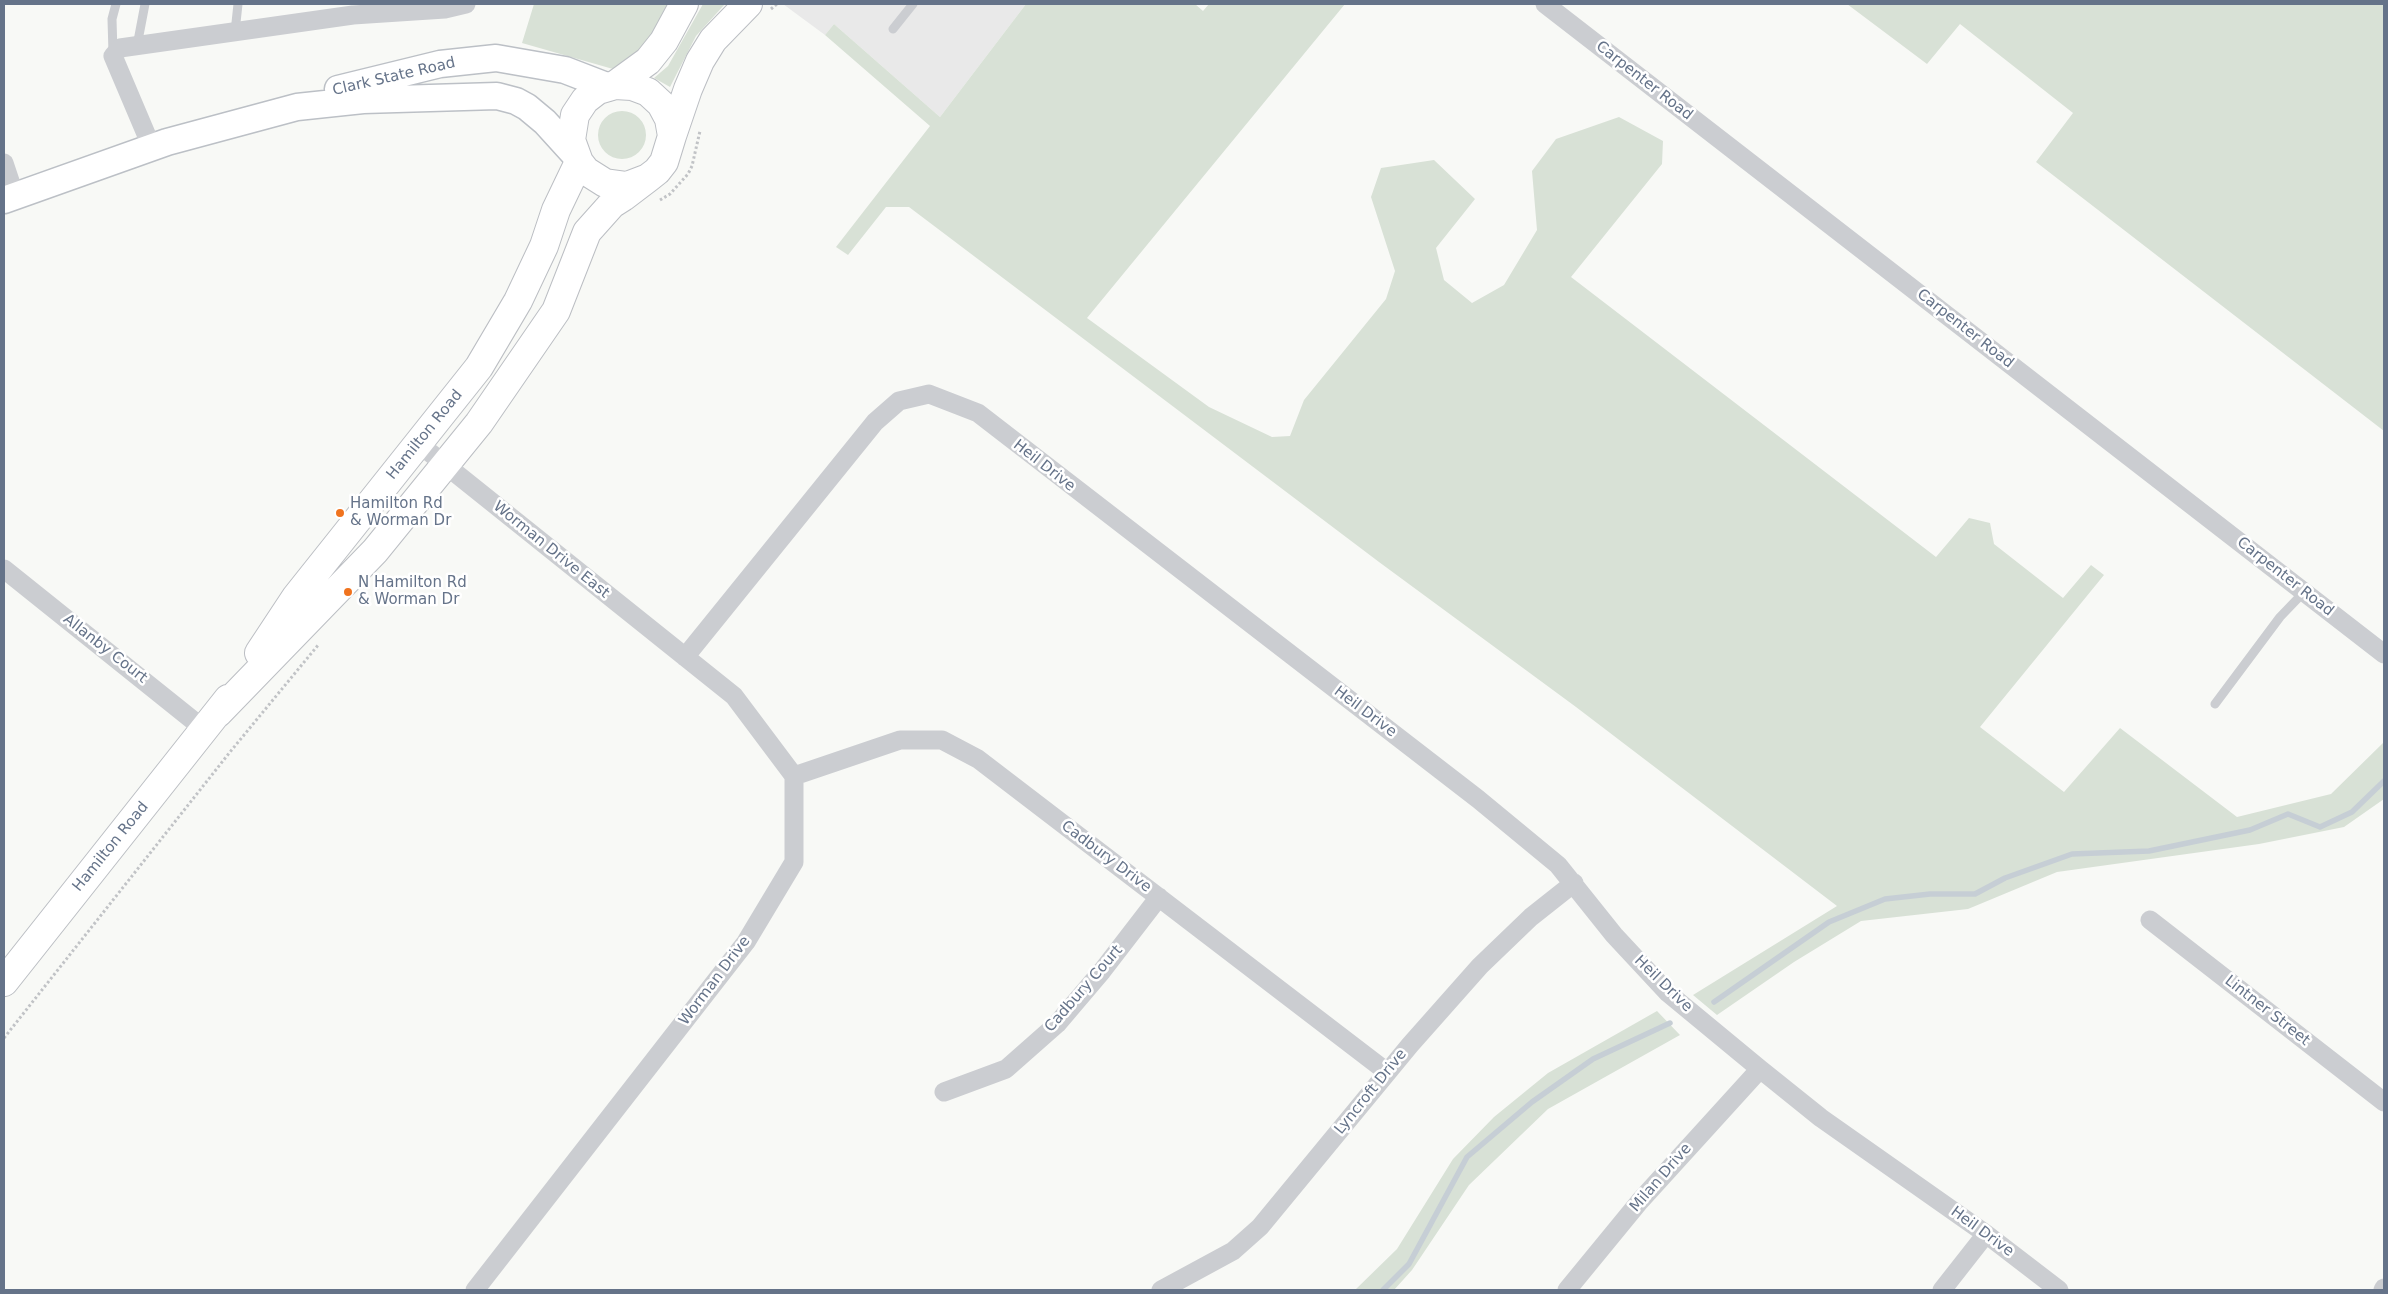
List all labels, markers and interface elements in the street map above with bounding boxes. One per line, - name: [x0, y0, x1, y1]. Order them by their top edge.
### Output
- street label: Carpenter Road: [1592, 38, 1696, 124]
- street label: Clark State Road: [331, 54, 457, 100]
- street label: Carpenter Road: [1913, 286, 2017, 372]
- street label: Hamilton Road: [383, 386, 467, 484]
- street label: Heil Drive: [1009, 436, 1079, 496]
- place label: Hamilton Rd & Worman Dr: [350, 495, 451, 530]
- street label: Worman Drive East: [489, 498, 613, 602]
- marker: Hamilton Rd & Worman Dr: [334, 507, 346, 519]
- street label: Carpenter Road: [2233, 534, 2337, 620]
- place label: N Hamilton Rd & Worman Dr: [358, 574, 467, 609]
- marker: N Hamilton Rd & Worman Dr: [342, 586, 354, 598]
- street label: Allanby Court: [59, 611, 151, 687]
- street label: Heil Drive: [1330, 683, 1400, 741]
- street label: Hamilton Road: [69, 798, 153, 896]
- street label: Cadbury Drive: [1057, 817, 1155, 897]
- street label: Worman Drive: [676, 933, 754, 1029]
- street label: Cadbury Court: [1041, 942, 1127, 1036]
- street label: Heil Drive: [1630, 952, 1696, 1016]
- street label: Lintner Street: [2221, 972, 2313, 1050]
- street label: Lyncroft Drive: [1331, 1046, 1411, 1138]
- street label: Milan Drive: [1626, 1140, 1696, 1216]
- street label: Heil Drive: [1947, 1203, 2017, 1261]

